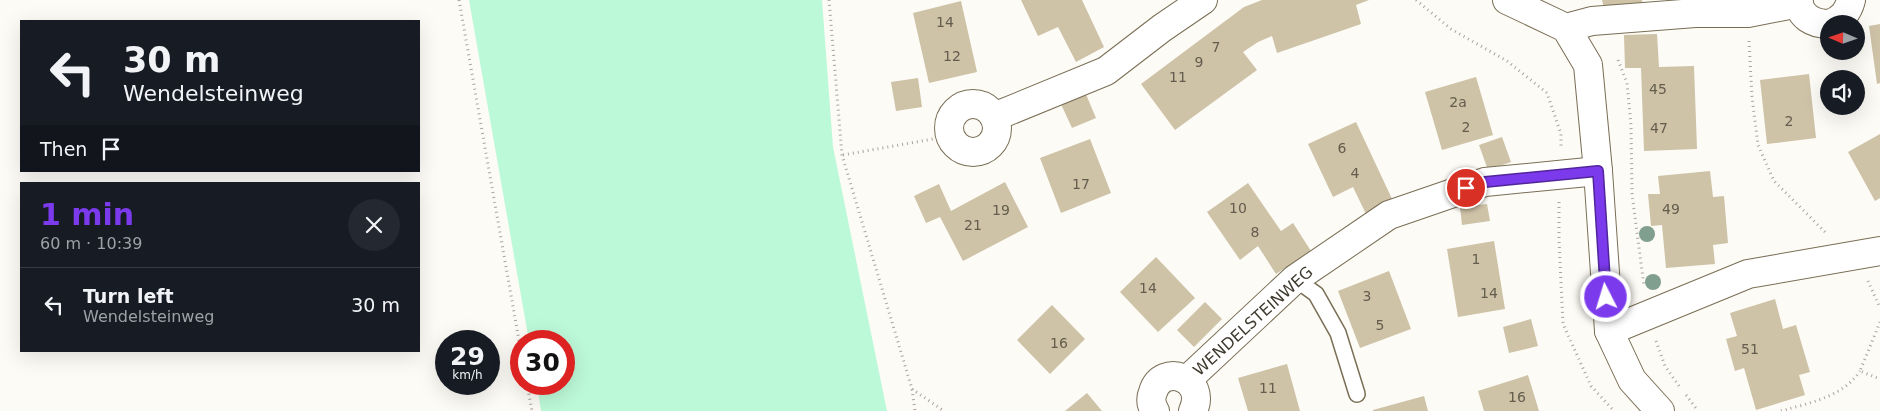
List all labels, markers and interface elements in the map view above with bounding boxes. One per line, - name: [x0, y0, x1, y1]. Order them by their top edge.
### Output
- house number: 14: [936, 14, 954, 30]
- north arrow: [1820, 15, 1865, 60]
- map controls: [1820, 15, 1865, 115]
- house number: 7: [1212, 39, 1220, 55]
- icon: left: [40, 40, 105, 105]
- text: 30 m: [123, 40, 220, 80]
- house number: 12: [943, 48, 961, 64]
- house number: 9: [1195, 54, 1203, 70]
- house number: 11: [1169, 69, 1187, 85]
- button: sound: [1820, 70, 1865, 115]
- text: Wendelsteinweg: [123, 81, 304, 106]
- house number: 45: [1649, 81, 1667, 97]
- house number: 2a: [1449, 94, 1467, 110]
- house number: 2: [1785, 113, 1793, 129]
- house number: 2: [1462, 119, 1470, 135]
- house number: 47: [1650, 120, 1668, 136]
- icon: arrive: [97, 135, 125, 163]
- text: Then: [40, 138, 87, 160]
- house number: 6: [1338, 140, 1347, 156]
- house number: 4: [1351, 165, 1360, 181]
- pin: [1445, 167, 1487, 209]
- icon: arrive: [1452, 174, 1480, 202]
- house number: 17: [1072, 176, 1090, 192]
- text: 1 min: [40, 197, 134, 232]
- button: close: [348, 199, 400, 251]
- house number: 10: [1229, 200, 1247, 216]
- house number: 49: [1662, 201, 1680, 217]
- house number: 19: [992, 202, 1010, 218]
- house number: 21: [964, 217, 982, 233]
- house number: 8: [1251, 224, 1259, 240]
- text: 60 m · 10:39: [40, 234, 142, 253]
- house number: 1: [1472, 251, 1480, 267]
- street label: WENDELSTEINWEG: [1189, 262, 1317, 380]
- position arrow: [1579, 270, 1631, 322]
- house number: 14: [1139, 280, 1157, 296]
- text: Turn left: [83, 285, 174, 307]
- house number: 14: [1480, 285, 1498, 301]
- house number: 3: [1363, 288, 1371, 304]
- icon: left: [40, 291, 68, 319]
- text: 30 m: [351, 294, 400, 316]
- text: Wendelsteinweg: [83, 307, 214, 326]
- house number: 5: [1376, 317, 1384, 333]
- speed limit sign: 30: [510, 330, 575, 395]
- house number: 16: [1050, 335, 1068, 351]
- house number: 51: [1741, 341, 1759, 357]
- text: 29: [450, 342, 485, 371]
- text: km/h: [452, 368, 483, 382]
- house number: 11: [1259, 380, 1277, 396]
- house number: 16: [1508, 389, 1526, 405]

